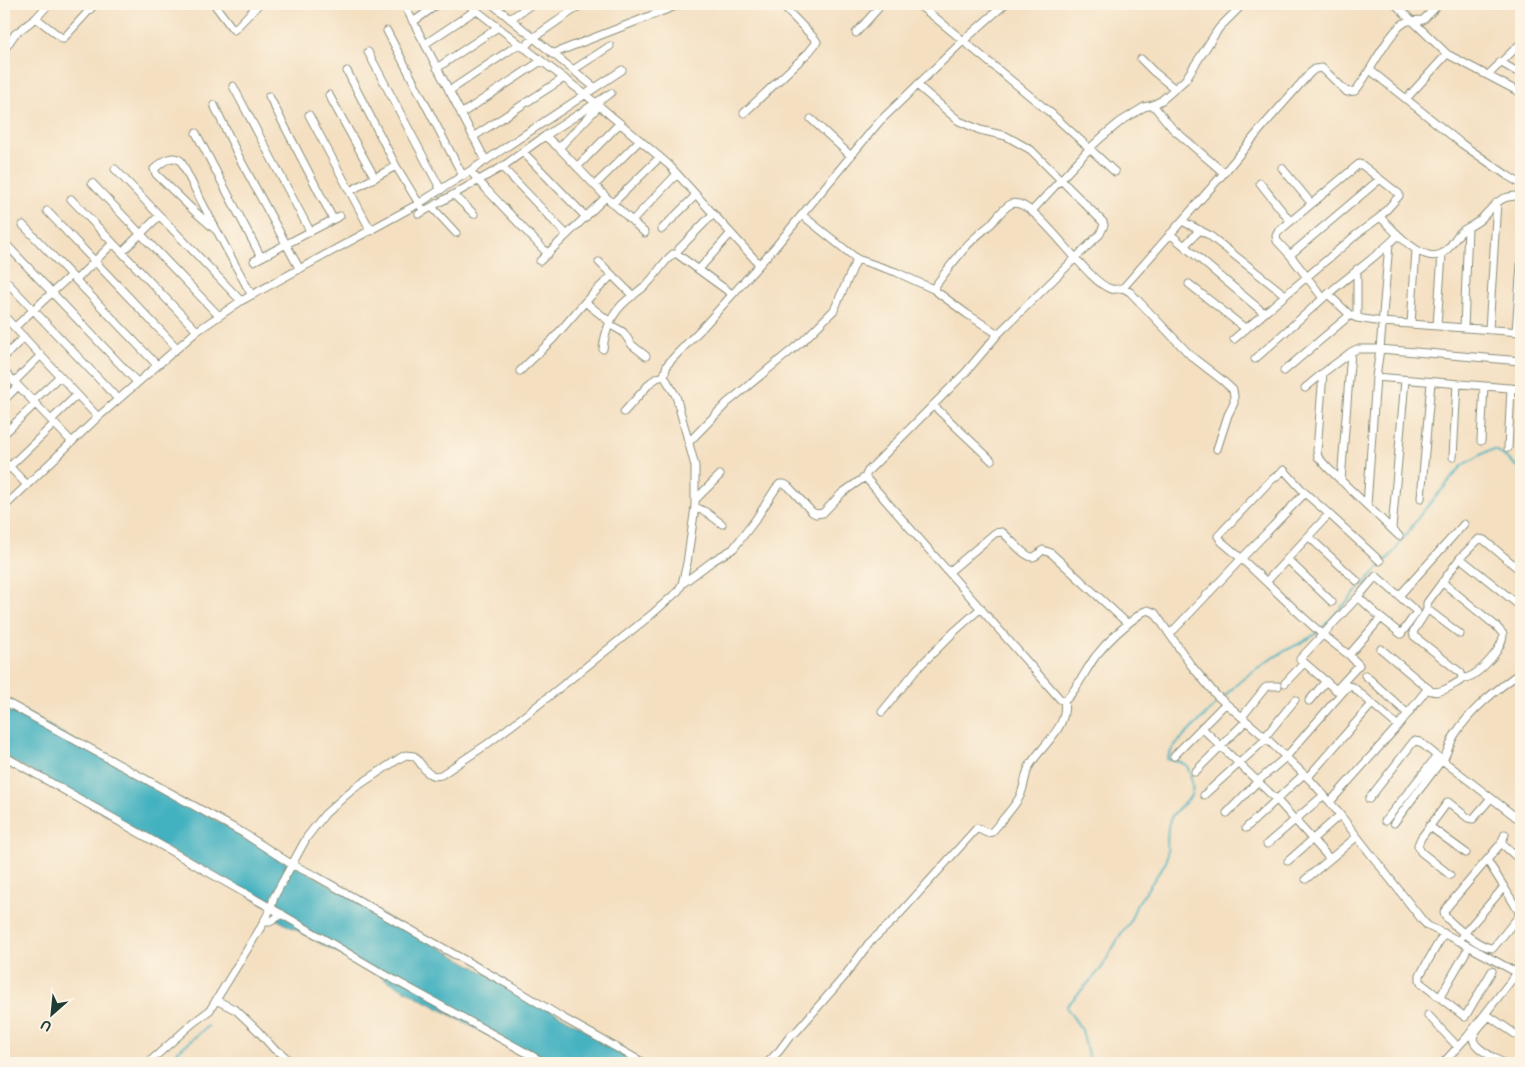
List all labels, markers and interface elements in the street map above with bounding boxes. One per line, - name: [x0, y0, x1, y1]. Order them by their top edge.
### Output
- north arrow: [28, 990, 78, 1040]
- text: U: [38, 1015, 55, 1035]

